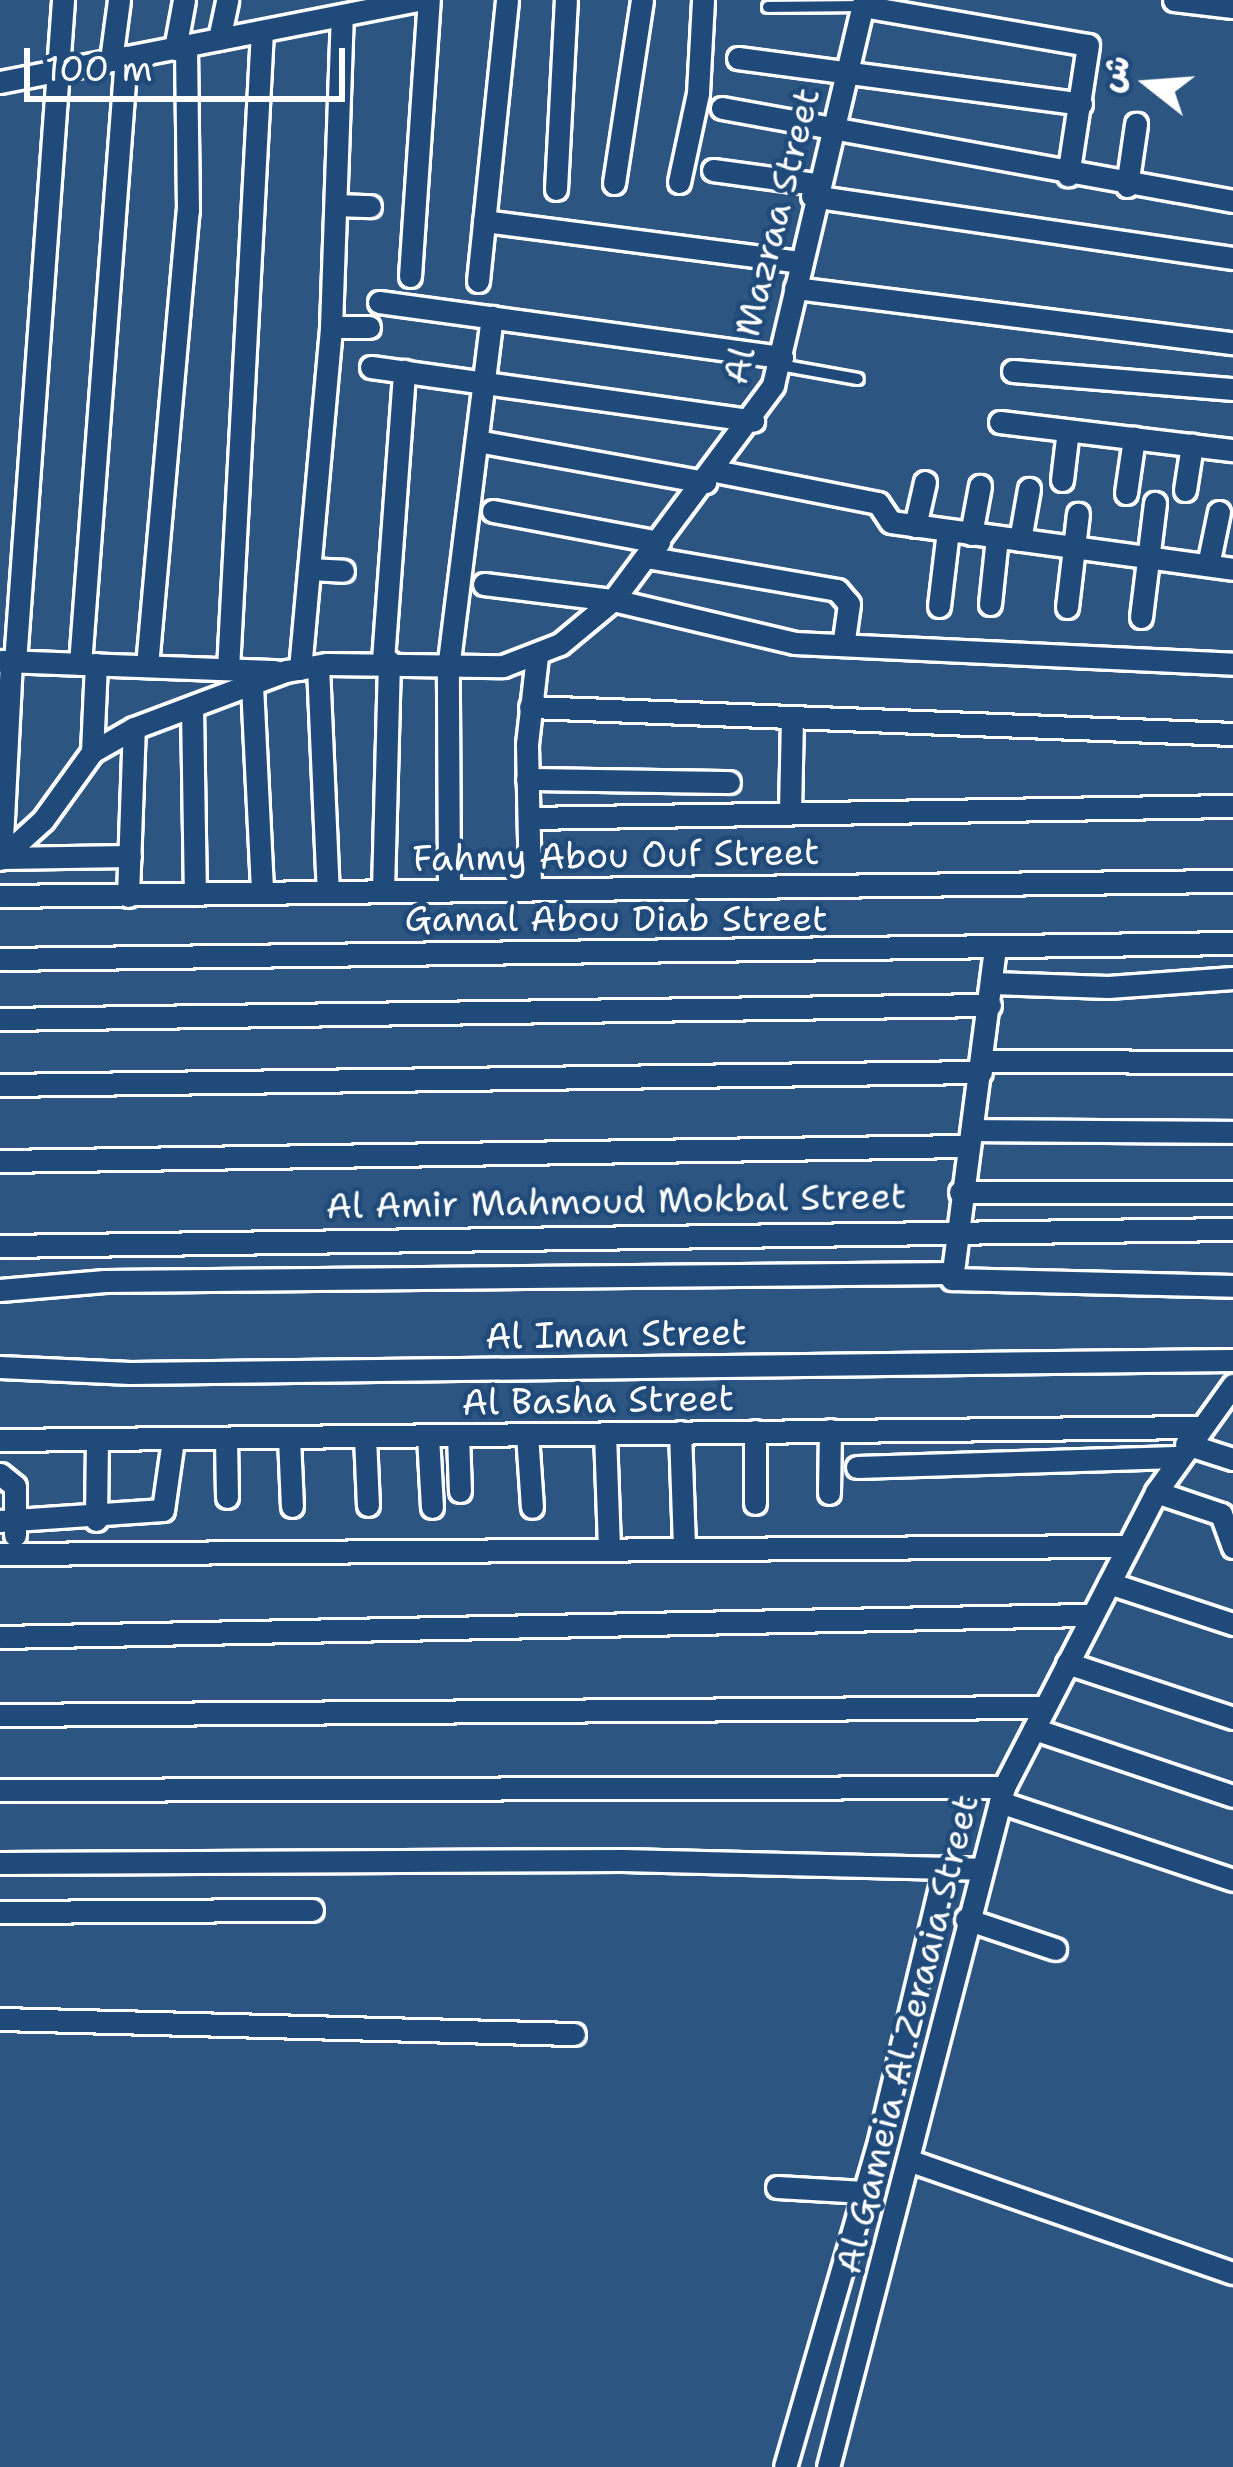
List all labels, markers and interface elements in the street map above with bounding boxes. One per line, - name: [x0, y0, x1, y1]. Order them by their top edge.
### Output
- scale bar: [30, 24, 351, 98]
- north arrow: [1089, 24, 1209, 144]
- text: 100 m: [45, 44, 153, 93]
- text: ش: [1087, 49, 1141, 97]
- street label: Al Mazraa Street: [713, 83, 829, 389]
- street label: Fahmy Abou Ouf Street: [412, 830, 820, 880]
- street label: Gamal Abou Diab Street: [404, 897, 828, 941]
- street label: Al Amir Mahmoud Mokbal Street: [325, 1174, 907, 1228]
- street label: Al Iman Street: [485, 1310, 747, 1358]
- street label: Al Basha Street: [462, 1376, 734, 1424]
- street label: Al Gameia Al Zeraaia Street: [826, 1790, 988, 2278]

